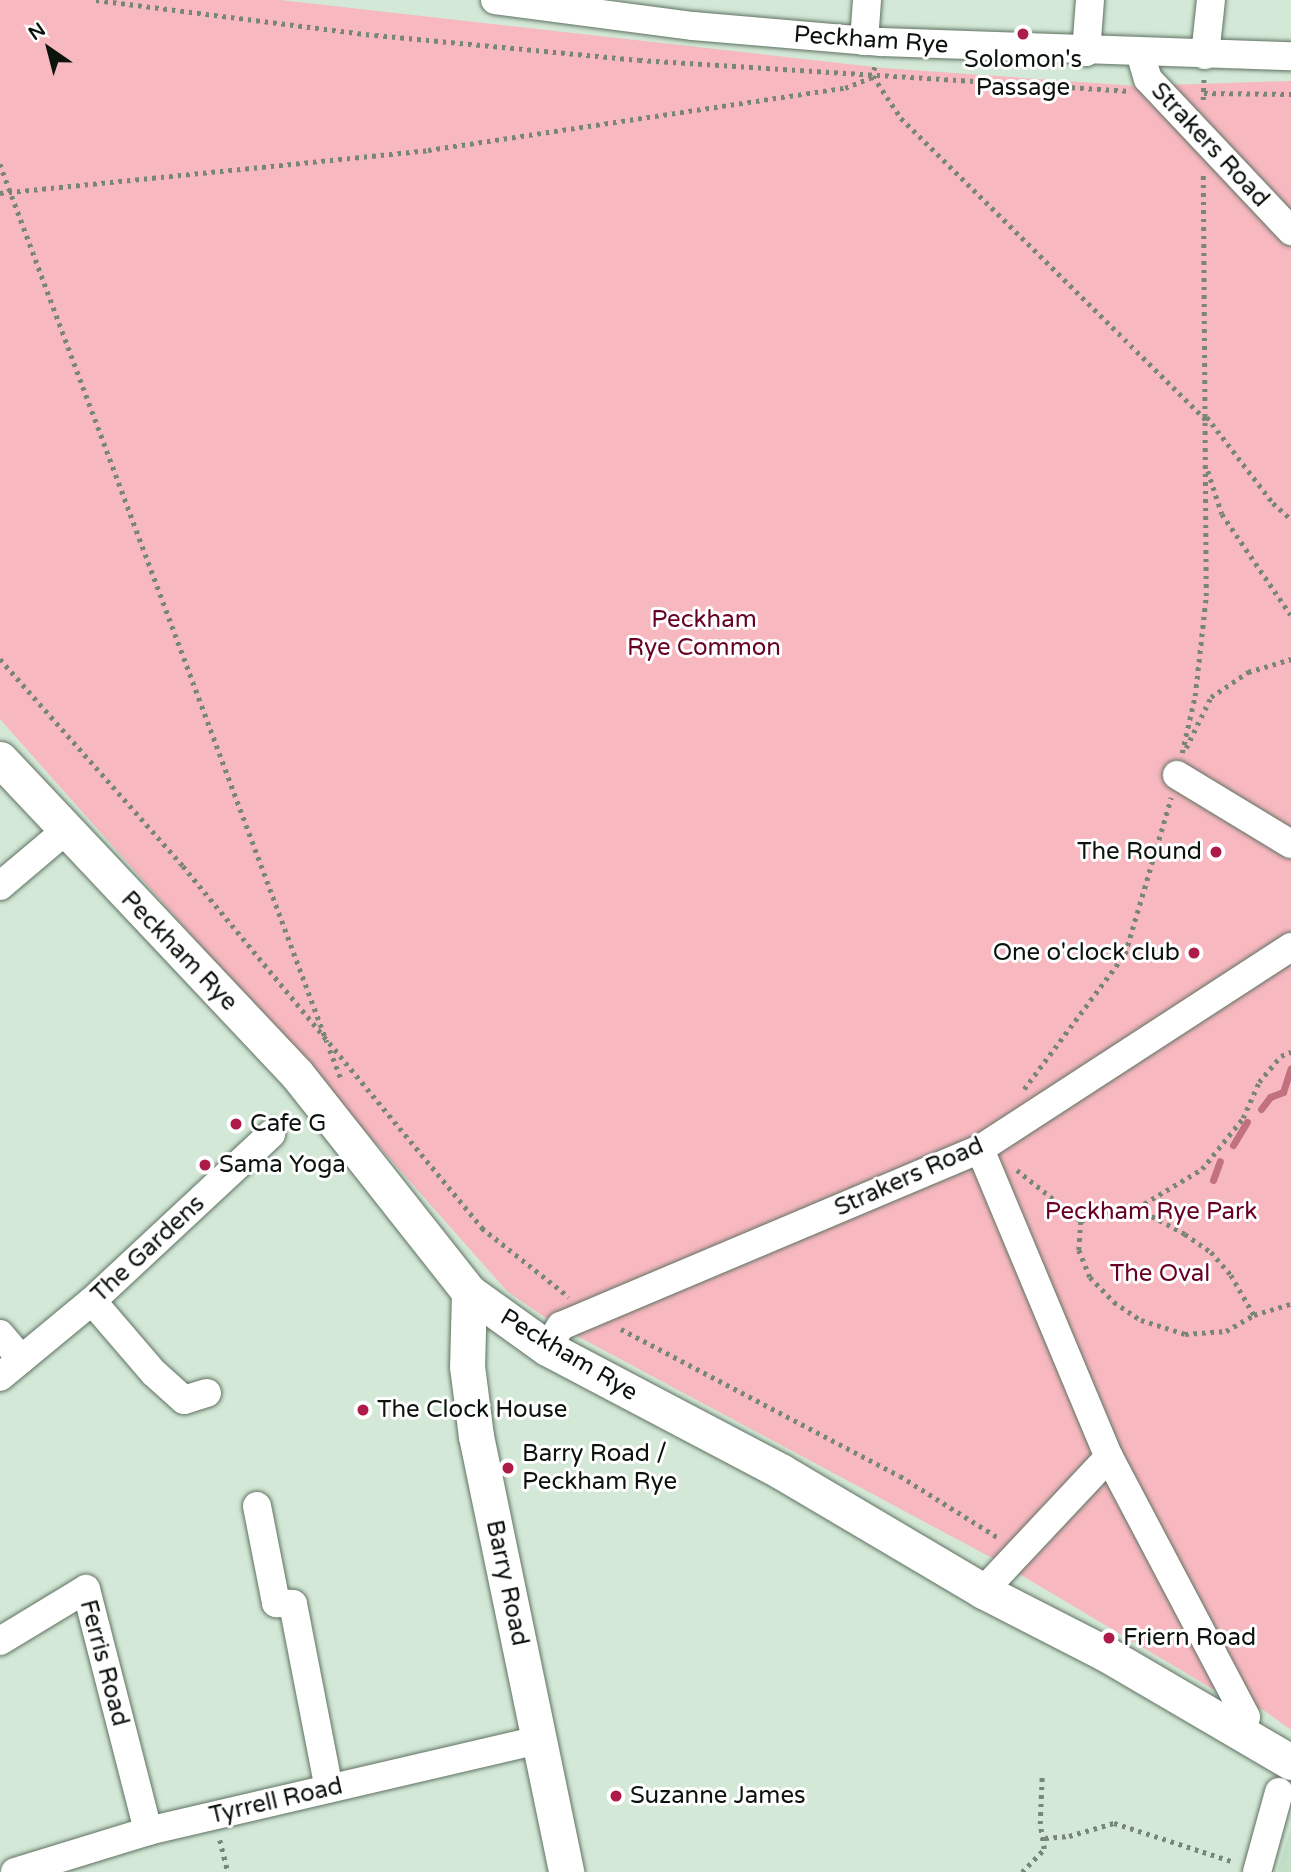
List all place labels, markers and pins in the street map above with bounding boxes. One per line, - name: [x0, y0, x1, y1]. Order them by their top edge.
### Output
- marker: Solomon's Passage: [1015, 26, 1031, 42]
- place label: Solomon's Passage: [964, 46, 1082, 102]
- place label: The Round: [1077, 838, 1202, 866]
- marker: The Round: [1208, 844, 1224, 860]
- place label: One o'clock club: [993, 939, 1180, 967]
- marker: One o'clock club: [1186, 945, 1202, 961]
- place label: Cafe G: [250, 1110, 326, 1138]
- marker: Cafe G: [228, 1116, 244, 1132]
- place label: Sama Yoga: [219, 1151, 346, 1179]
- marker: Sama Yoga: [197, 1157, 213, 1173]
- place label: The Clock House: [377, 1396, 567, 1424]
- marker: The Clock House: [355, 1402, 371, 1418]
- place label: Barry Road / Peckham Rye: [522, 1440, 677, 1496]
- marker: Barry Road / Peckham Rye: [500, 1460, 516, 1476]
- place label: Friern Road: [1123, 1624, 1256, 1652]
- marker: Friern Road: [1101, 1630, 1117, 1646]
- place label: Suzanne James: [630, 1782, 805, 1810]
- marker: Suzanne James: [608, 1788, 624, 1804]

